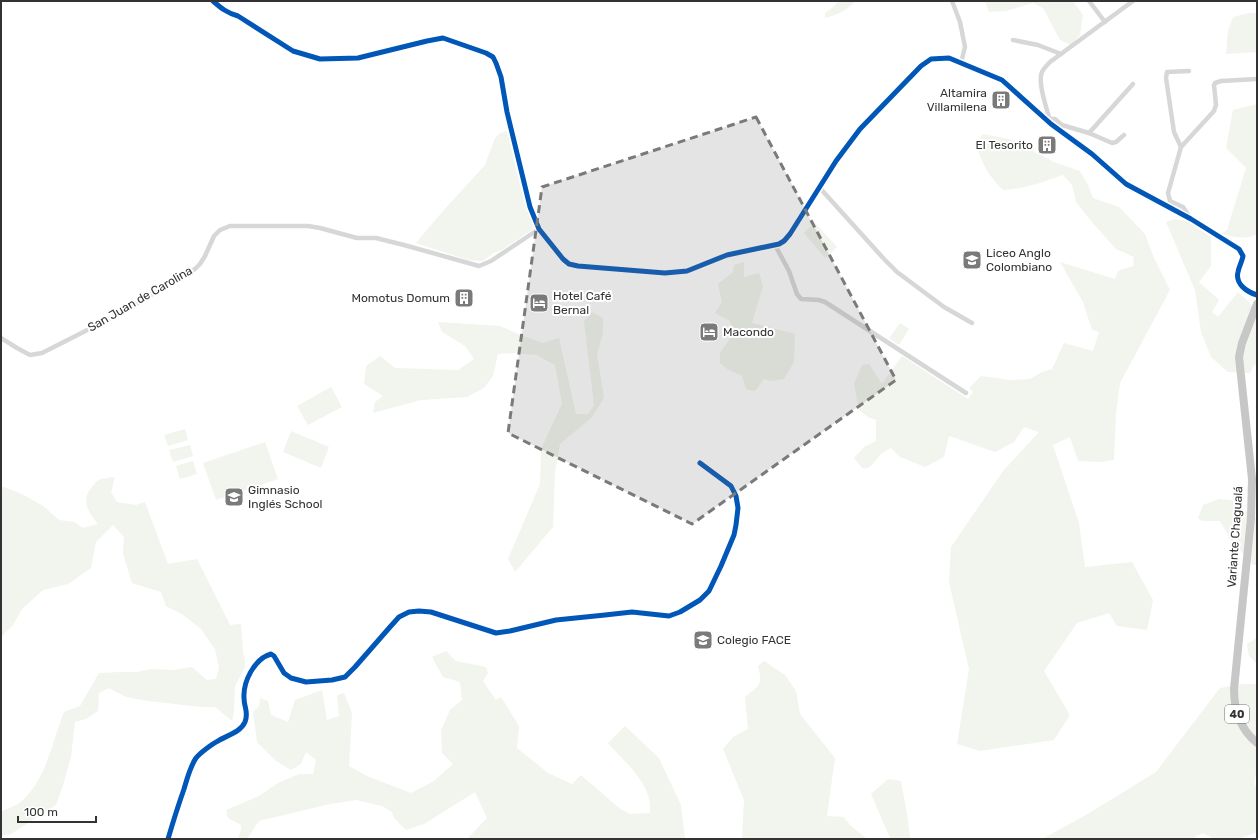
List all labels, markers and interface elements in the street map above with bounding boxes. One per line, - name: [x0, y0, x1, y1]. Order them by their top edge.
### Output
- place label: Altamira Villamilena: [927, 86, 987, 114]
- building icon: Altamira Villamilena: [990, 89, 1012, 111]
- building icon: El Tesorito: [1036, 134, 1058, 156]
- place label: El Tesorito: [976, 138, 1033, 152]
- place label: Liceo Anglo Colombiano: [986, 246, 1052, 274]
- school or university icon: Liceo Anglo Colombiano: [961, 249, 983, 271]
- street label: San Juan de Carolina: [85, 263, 195, 335]
- building icon: Momotus Domum: [453, 287, 475, 309]
- place label: Hotel Café Bernal: [553, 289, 612, 317]
- place label: Momotus Domum: [351, 291, 450, 305]
- hotel icon: Hotel Café Bernal: [528, 292, 550, 314]
- hotel icon: Macondo: [698, 321, 720, 343]
- place label: Macondo: [723, 325, 774, 339]
- place label: Gimnasio Inglés School: [248, 483, 323, 511]
- school or university icon: Gimnasio Inglés School: [223, 486, 245, 508]
- street label: Variante Chagualá: [1224, 486, 1246, 588]
- school or university icon: Colegio FACE: [692, 629, 714, 651]
- place label: Colegio FACE: [717, 633, 791, 647]
- road number: 40: [1225, 705, 1249, 723]
- scale bar: [18, 798, 96, 824]
- text: 100 m: [24, 805, 58, 819]

